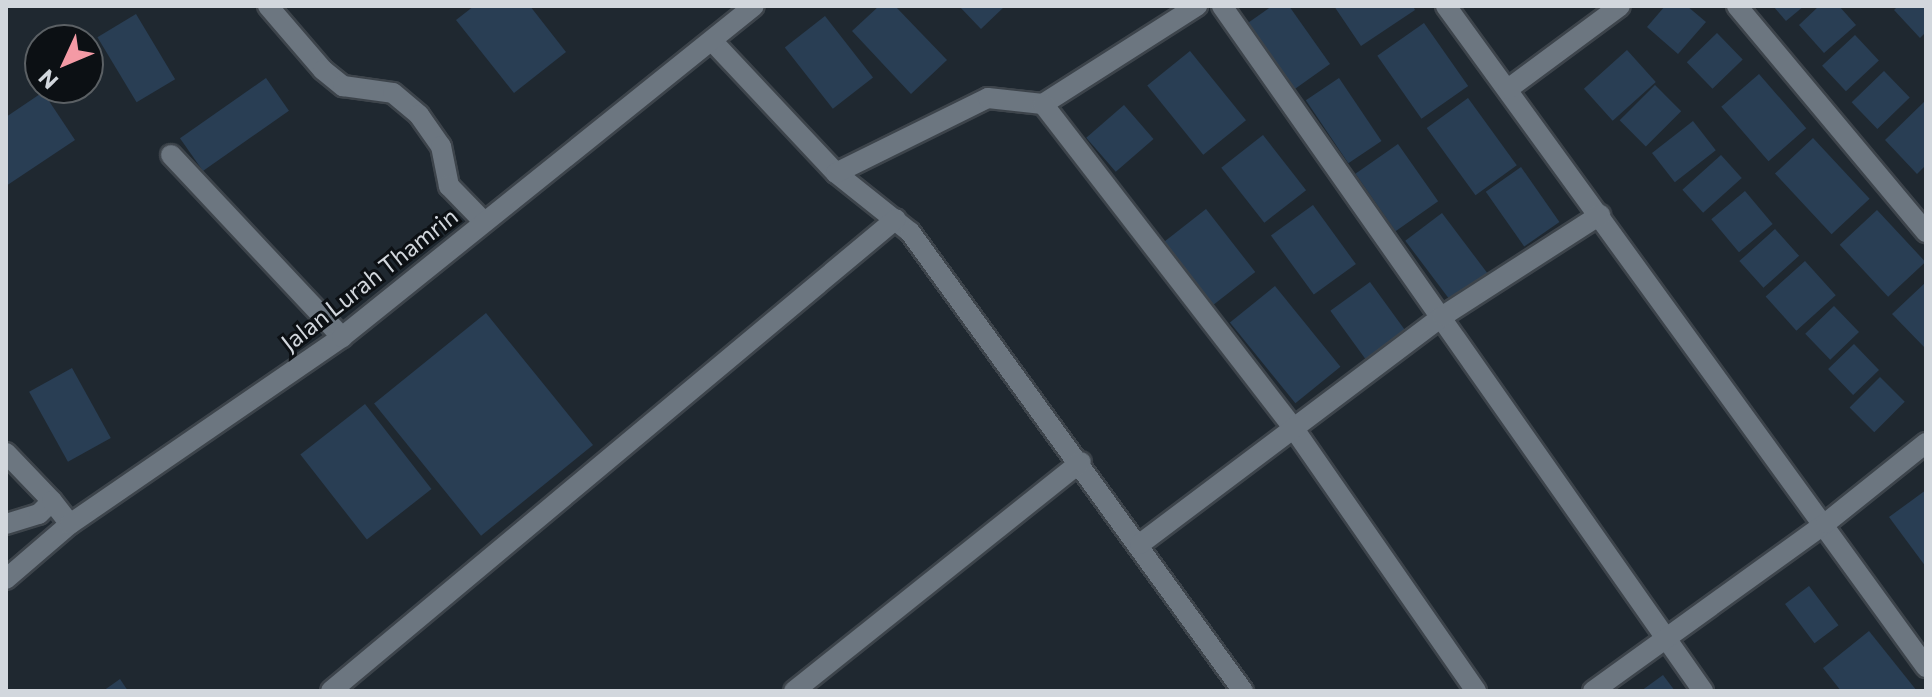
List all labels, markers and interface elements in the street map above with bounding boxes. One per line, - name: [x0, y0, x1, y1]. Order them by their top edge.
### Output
- north arrow: [24, 24, 104, 104]
- text: N: [32, 64, 63, 95]
- street label: Jalan Lurah Thamrin: [275, 201, 463, 357]

